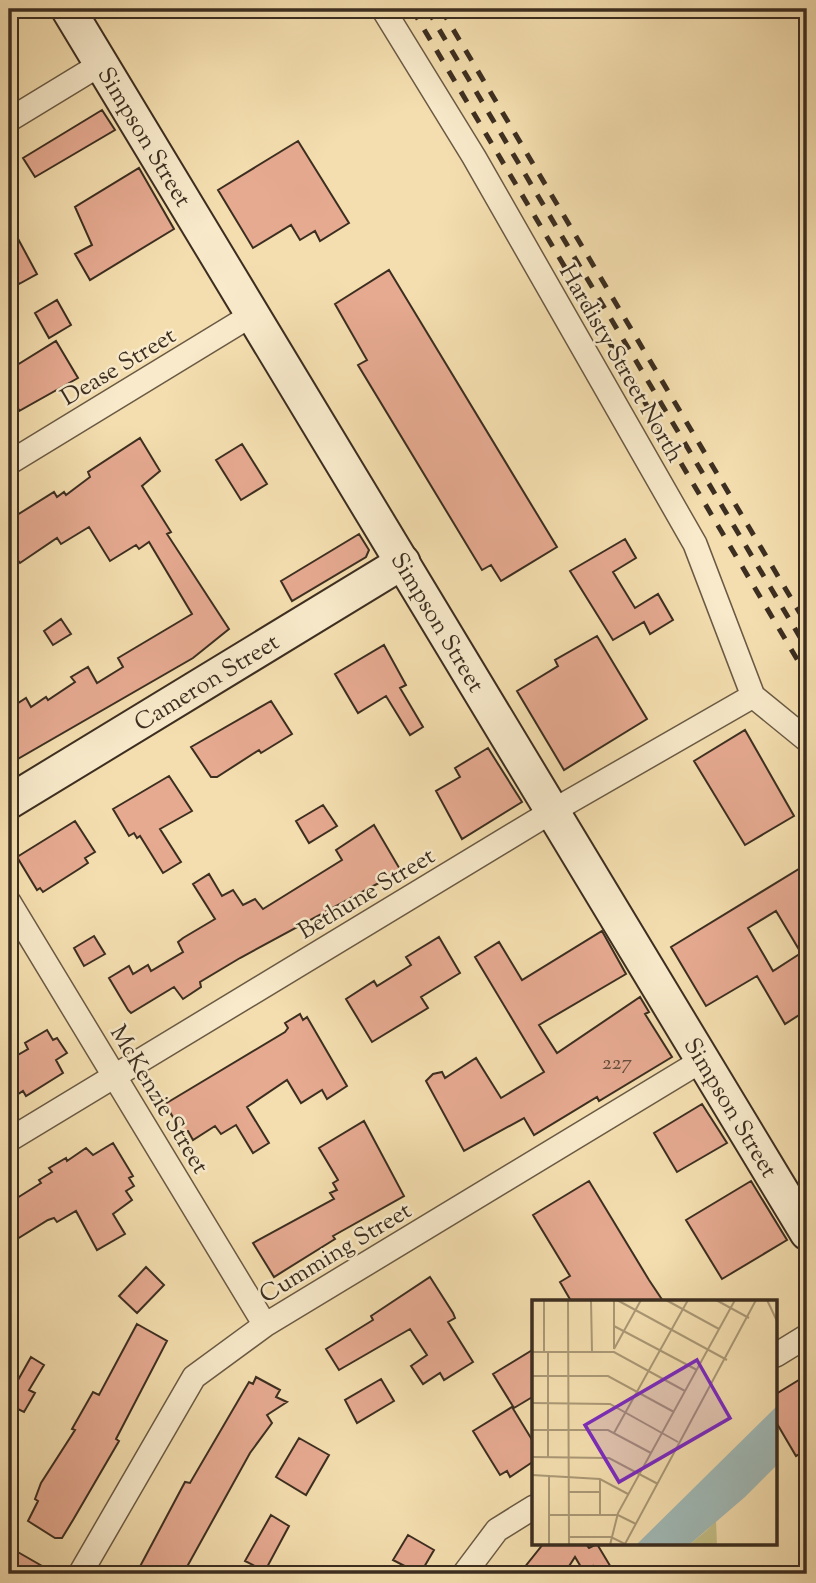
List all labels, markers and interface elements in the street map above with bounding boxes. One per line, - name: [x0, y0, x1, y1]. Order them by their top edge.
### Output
- street label: Simpson Street: [88, 61, 199, 214]
- street label: Hardisty Street North: [550, 258, 691, 470]
- street label: Dease Street: [55, 320, 183, 415]
- street label: Simpson Street: [381, 547, 492, 699]
- street label: Cameron Street: [128, 626, 286, 741]
- street label: Bethune Street: [292, 840, 442, 949]
- street label: McKenzie Street: [100, 1019, 216, 1181]
- street label: Simpson Street: [674, 1032, 785, 1185]
- house number: 227: [602, 1049, 633, 1079]
- street label: Cumming Street: [254, 1195, 419, 1313]
- inset map: [532, 1300, 778, 1544]

